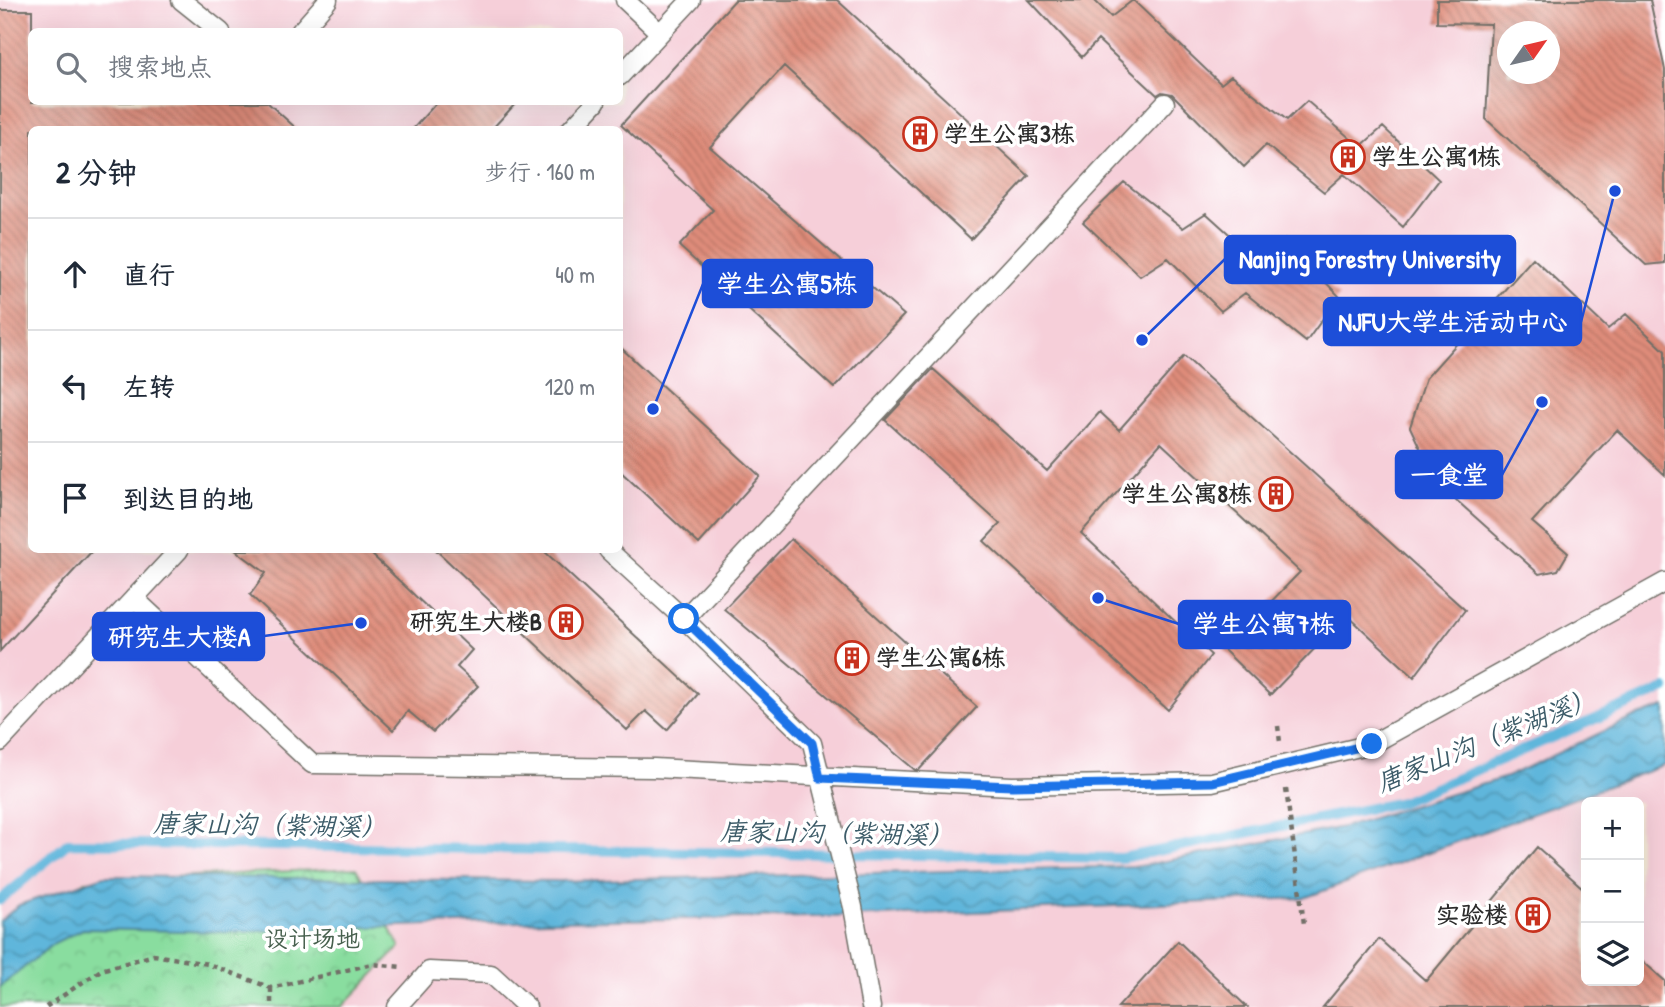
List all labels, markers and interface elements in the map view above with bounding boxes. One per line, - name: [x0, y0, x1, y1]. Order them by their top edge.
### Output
- north arrow: [1497, 21, 1560, 84]
- search box: [28, 28, 623, 105]
- icon: search: [52, 48, 90, 86]
- text: 搜索地点: [108, 49, 212, 84]
- building icon: 学生公寓3栋: [901, 115, 939, 153]
- place label: 学生公寓3栋: [944, 117, 1075, 149]
- building icon: 学生公寓1栋: [1329, 138, 1367, 176]
- place label: 学生公寓1栋: [1372, 140, 1501, 172]
- text: 2 分钟: [56, 152, 137, 192]
- text: 步行 · 160 m: [485, 156, 595, 187]
- callout: Nanjing Forestry University: [1225, 236, 1515, 283]
- text: Nanjing Forestry University: [1239, 241, 1501, 277]
- icon: ahead: [56, 255, 94, 293]
- text: 直行: [123, 257, 175, 292]
- text: 40 m: [555, 259, 595, 290]
- callout: 学生公寓5栋: [703, 260, 872, 307]
- text: 学生公寓5栋: [717, 266, 858, 301]
- callout: NJFU大学生活动中心: [1324, 298, 1581, 345]
- text: NJFU大学生活动中心: [1338, 304, 1568, 339]
- icon: left: [56, 367, 94, 405]
- text: 左转: [123, 369, 175, 404]
- text: 120 m: [545, 371, 595, 402]
- callout: 一食堂: [1396, 451, 1502, 498]
- text: 一食堂: [1410, 457, 1488, 492]
- building icon: 学生公寓8栋: [1257, 475, 1295, 513]
- place label: 学生公寓8栋: [1122, 477, 1252, 509]
- icon: arrive: [56, 479, 94, 517]
- text: 到达目的地: [123, 481, 253, 516]
- callout: 学生公寓7栋: [1179, 601, 1350, 648]
- building icon: 研究生大楼B: [547, 603, 585, 641]
- route start: [668, 603, 699, 634]
- place label: 研究生大楼B: [410, 605, 542, 637]
- text: 学生公寓7栋: [1193, 606, 1335, 641]
- callout: 研究生大楼A: [93, 613, 264, 660]
- text: 研究生大楼A: [108, 619, 251, 654]
- building icon: 学生公寓6栋: [833, 639, 871, 677]
- place label: 学生公寓6栋: [876, 641, 1006, 673]
- water label: 唐家山沟（紫湖溪）: [1371, 679, 1601, 800]
- route end: [1356, 728, 1387, 759]
- map controls: [1581, 797, 1644, 986]
- button: +: [1581, 797, 1644, 860]
- water label: 唐家山沟（紫湖溪）: [153, 805, 387, 844]
- water label: 唐家山沟（紫湖溪）: [720, 813, 954, 852]
- button: −: [1581, 860, 1644, 923]
- building icon: 实验楼: [1514, 896, 1552, 934]
- place label: 实验楼: [1436, 898, 1508, 930]
- park label: 设计场地: [264, 922, 360, 954]
- button: layers: [1581, 923, 1644, 986]

